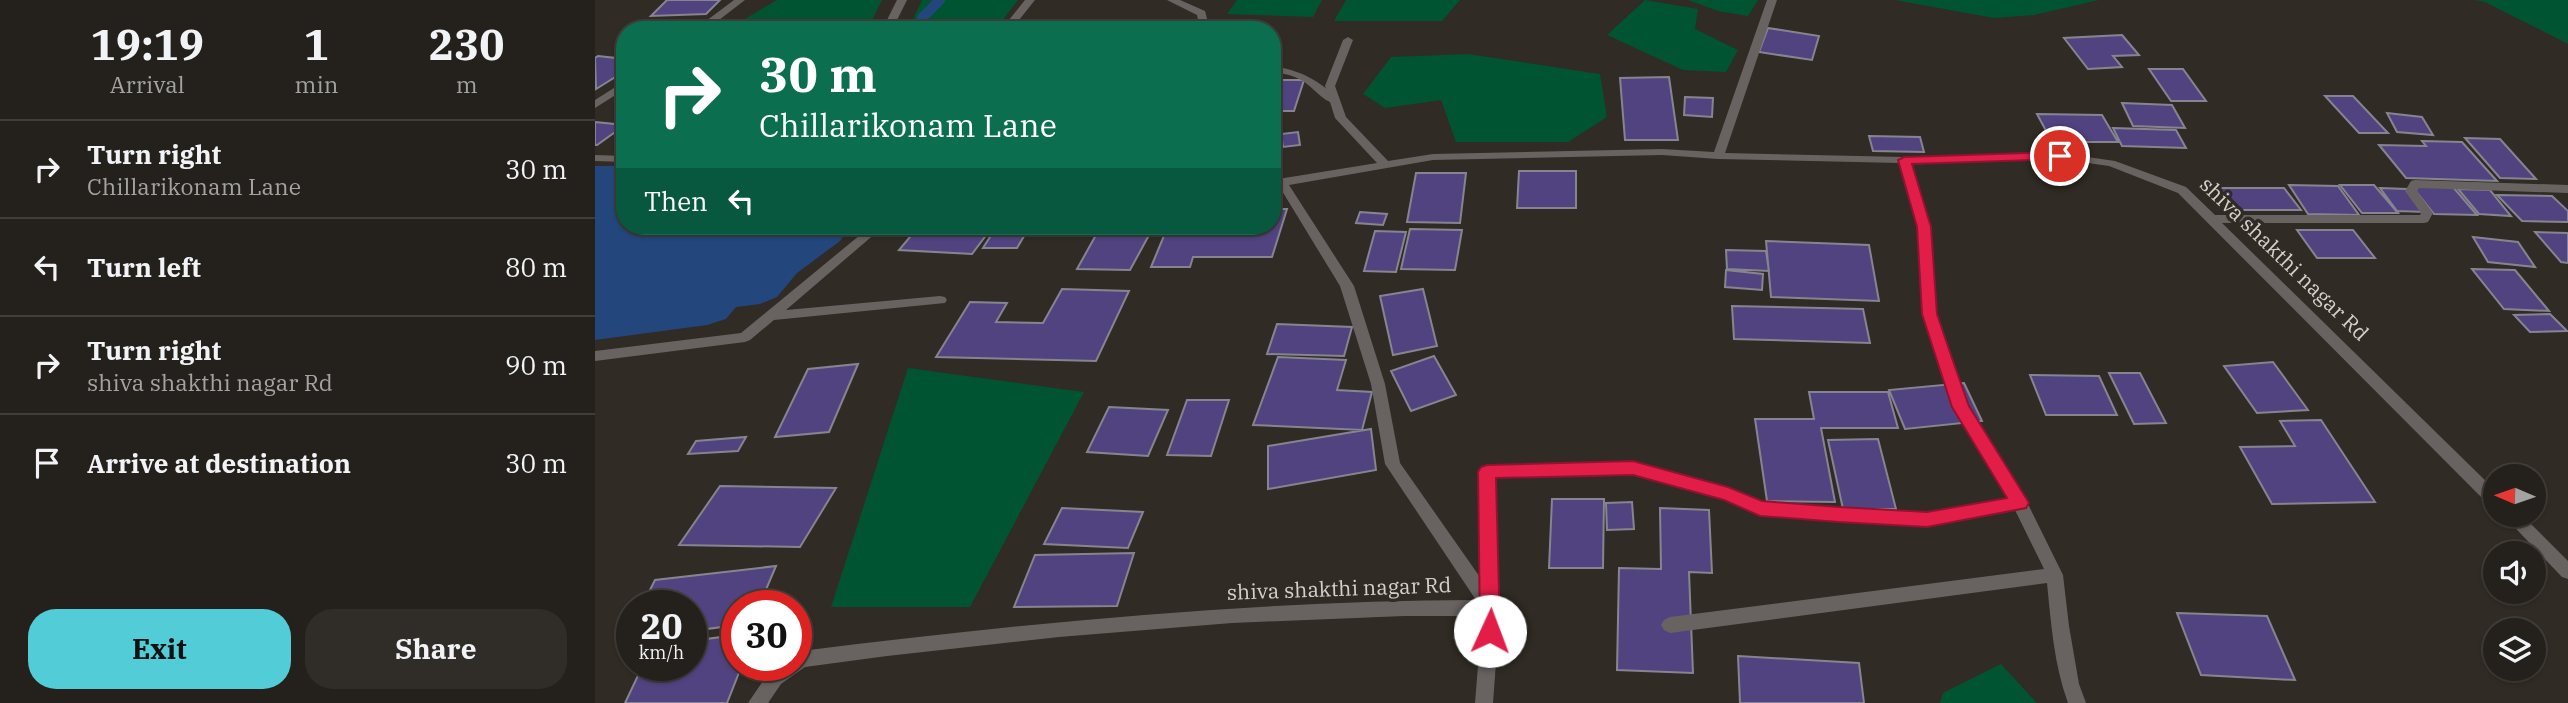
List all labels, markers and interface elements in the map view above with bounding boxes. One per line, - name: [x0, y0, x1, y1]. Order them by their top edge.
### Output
- text: 19:19: [90, 17, 204, 72]
- text: 1: [304, 17, 329, 72]
- text: 230: [429, 17, 504, 72]
- text: 30 m: [759, 42, 877, 105]
- icon: right: [644, 49, 735, 140]
- text: Arrival: [110, 69, 185, 99]
- text: min: [295, 69, 338, 99]
- text: m: [456, 69, 478, 99]
- text: Chillarikonam Lane: [759, 104, 1057, 146]
- pin: [2030, 126, 2090, 186]
- text: Turn right: [87, 137, 221, 171]
- icon: arrive: [2041, 137, 2079, 175]
- icon: right: [28, 150, 66, 188]
- text: 30 m: [505, 152, 567, 186]
- street label: shiva shakthi nagar Rd: [2194, 170, 2375, 346]
- text: Chillarikonam Lane: [87, 171, 301, 201]
- icon: left: [722, 182, 760, 220]
- text: Then: [644, 184, 708, 218]
- icon: left: [28, 248, 66, 286]
- text: Turn left: [87, 250, 201, 284]
- text: 80 m: [505, 250, 567, 284]
- text: Turn right: [87, 333, 221, 367]
- icon: right: [28, 346, 66, 384]
- text: 90 m: [505, 348, 567, 382]
- text: shiva shakthi nagar Rd: [87, 367, 333, 397]
- icon: arrive: [28, 444, 66, 482]
- text: Arrive at destination: [87, 446, 351, 480]
- text: 30 m: [505, 446, 567, 480]
- north arrow: [2483, 464, 2546, 527]
- map controls: [2483, 464, 2546, 681]
- button: sound: [2483, 541, 2546, 604]
- street label: shiva shakthi nagar Rd: [1226, 570, 1452, 606]
- speed limit sign: 30: [721, 590, 812, 681]
- position arrow: [1453, 594, 1527, 668]
- text: 20: [640, 603, 683, 649]
- button: Exit: [28, 609, 291, 689]
- button: Share: [305, 609, 567, 689]
- button: layers: [2483, 618, 2546, 681]
- text: km/h: [639, 641, 684, 664]

